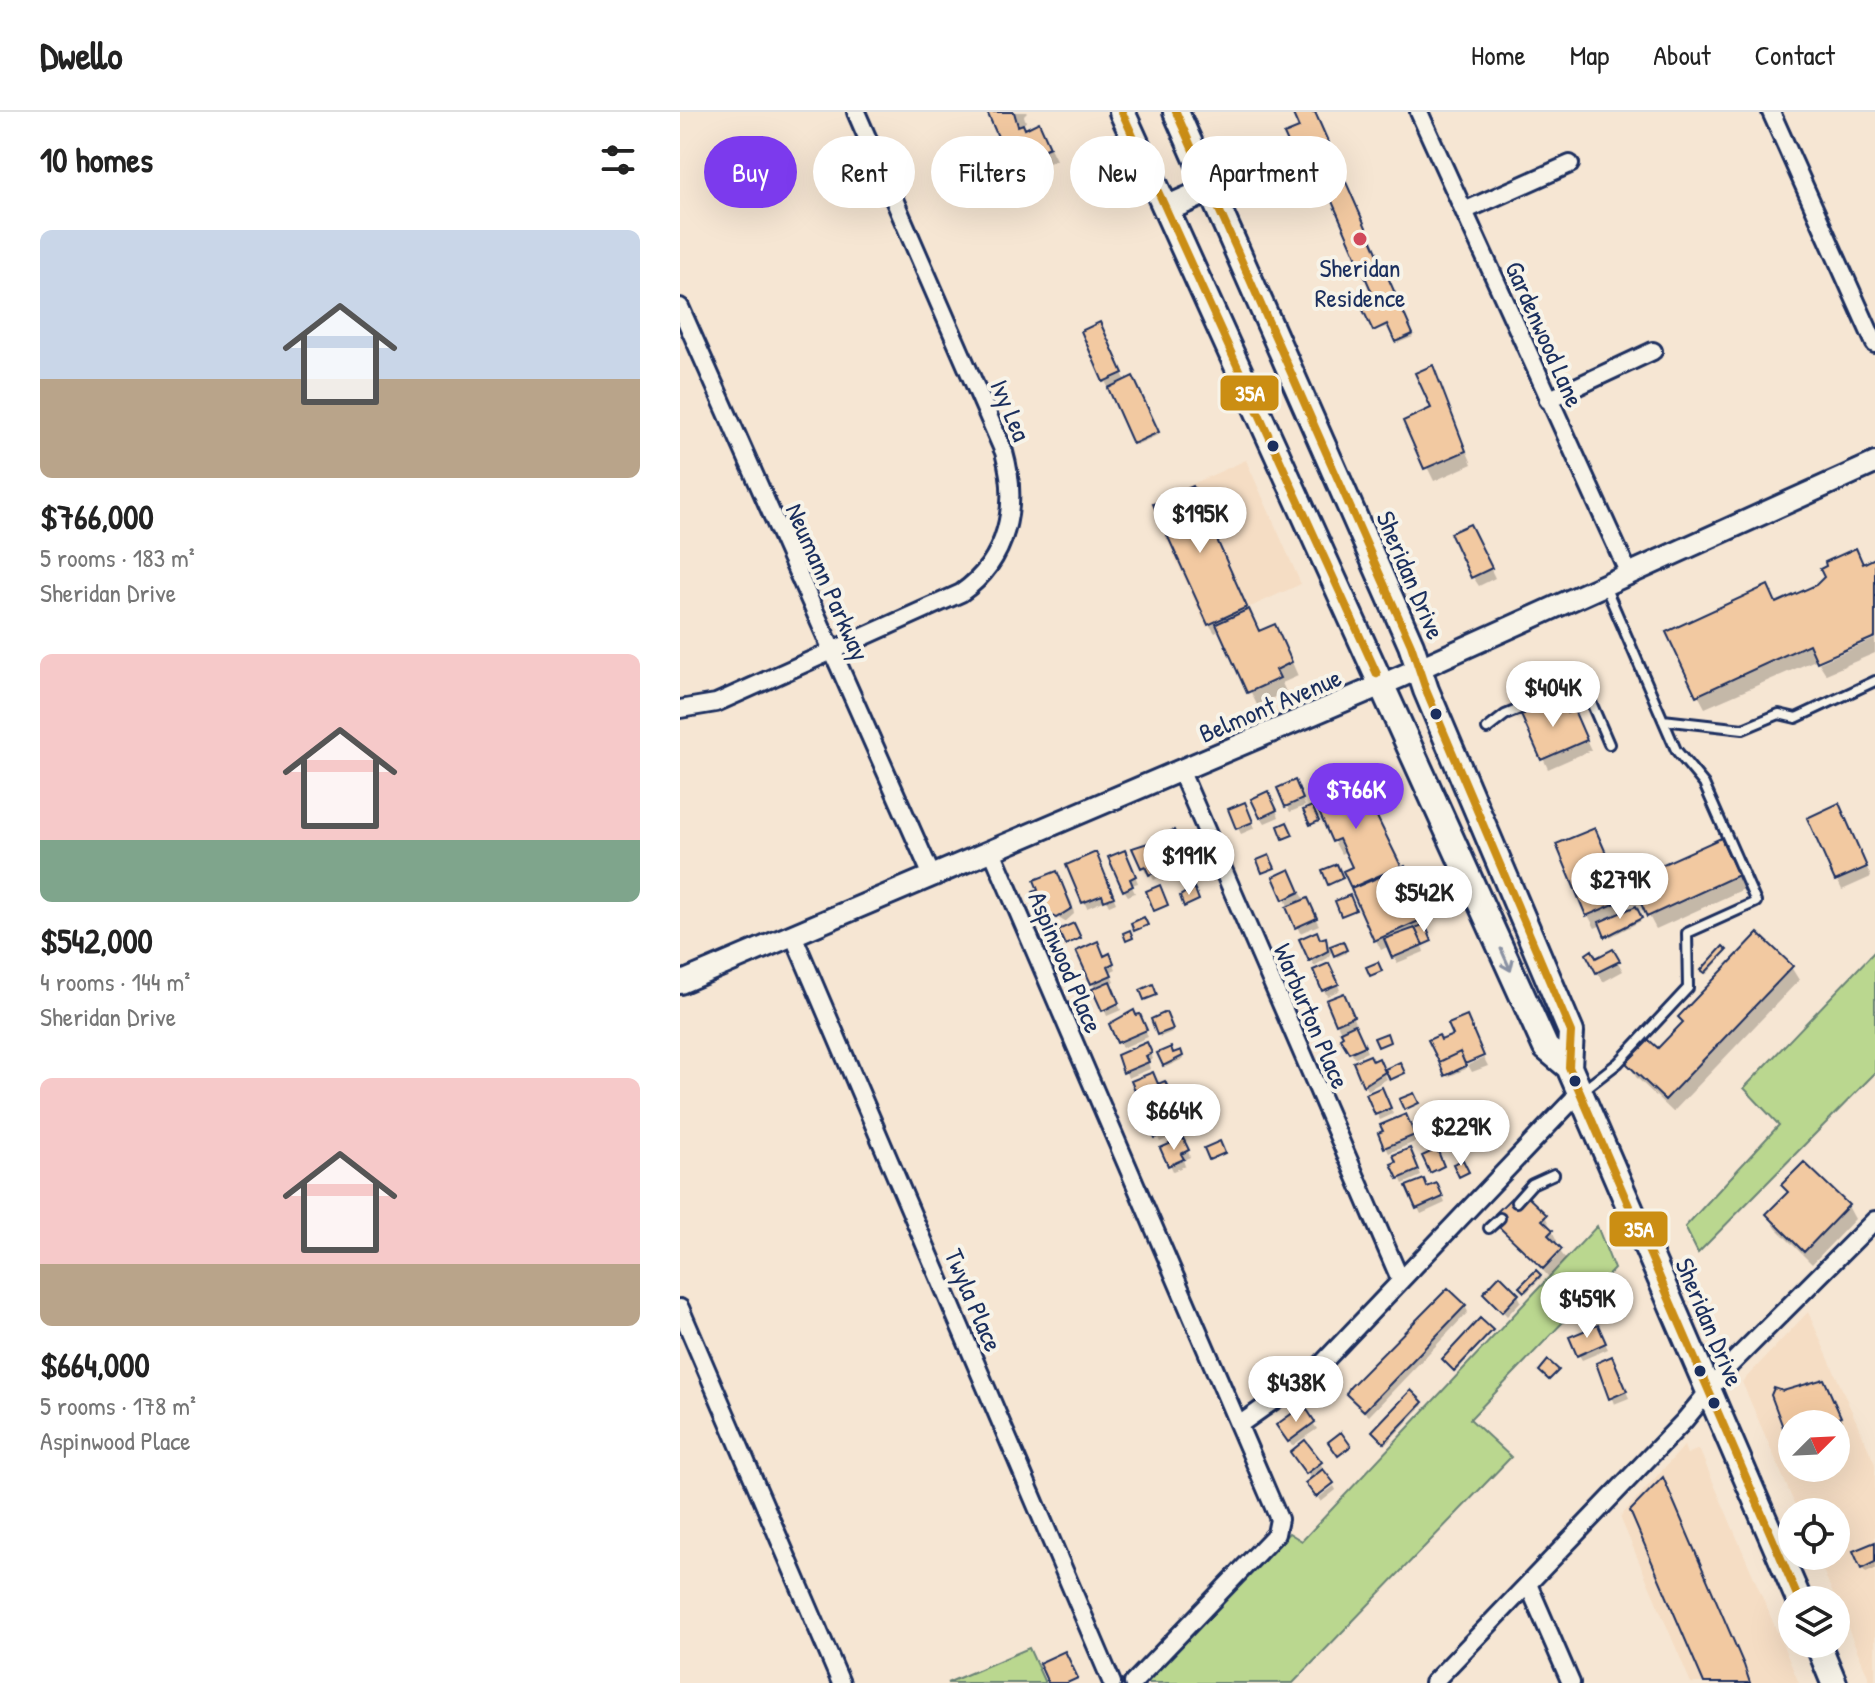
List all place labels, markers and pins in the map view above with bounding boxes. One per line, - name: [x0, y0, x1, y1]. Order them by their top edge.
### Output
- marker: Sheridan Residence: [1351, 230, 1369, 248]
- place label: Sheridan Residence: [1315, 250, 1405, 315]
- unlabelled marker: [1265, 438, 1281, 454]
- pin: $195K: [1144, 487, 1256, 555]
- pin: $404K: [1497, 661, 1609, 729]
- unlabelled marker: [1428, 706, 1444, 722]
- pin: $766K: [1300, 763, 1412, 831]
- pin: $191K: [1133, 829, 1245, 897]
- pin: $279K: [1564, 853, 1676, 921]
- pin: $542K: [1368, 866, 1480, 934]
- unlabelled marker: [1567, 1073, 1583, 1089]
- pin: $664K: [1118, 1084, 1230, 1152]
- pin: $229K: [1405, 1100, 1517, 1168]
- pin: $459K: [1531, 1272, 1643, 1340]
- pin: $438K: [1240, 1356, 1352, 1424]
- unlabelled marker: [1692, 1363, 1708, 1379]
- unlabelled marker: [1706, 1395, 1722, 1411]

